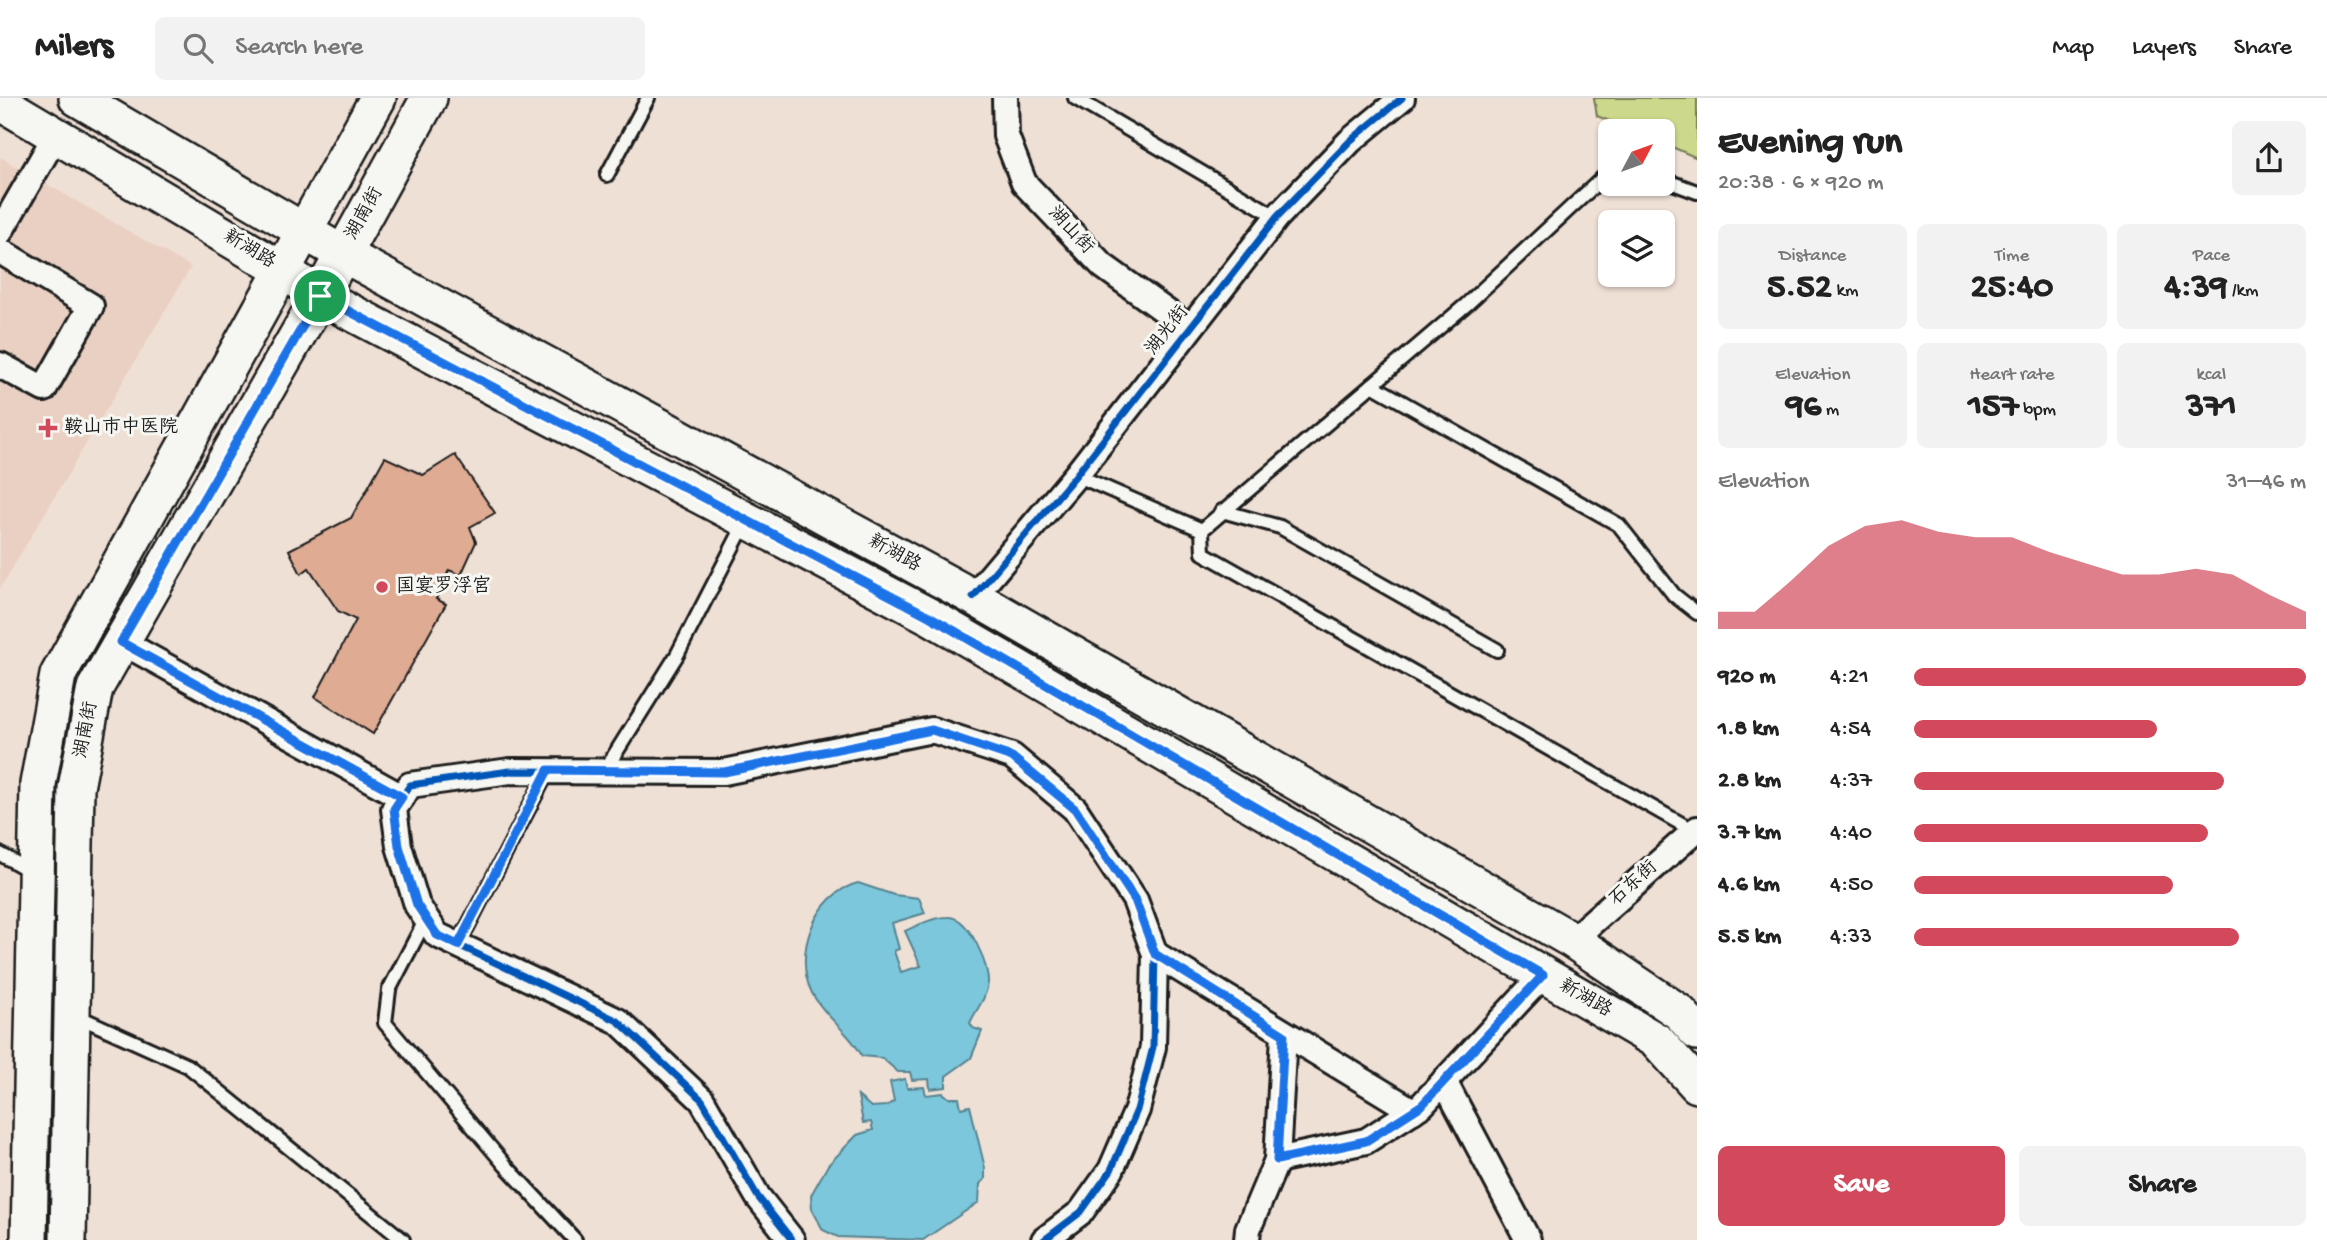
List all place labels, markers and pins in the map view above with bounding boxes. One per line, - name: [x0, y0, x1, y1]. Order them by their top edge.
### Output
- pin: [290, 266, 350, 326]
- place label: 鞍山市中医院: [64, 416, 178, 440]
- marker: 鞍山市中医院: [38, 418, 58, 438]
- place label: 国宴罗浮宫: [396, 575, 491, 599]
- marker: 国宴罗浮宫: [374, 579, 390, 595]

